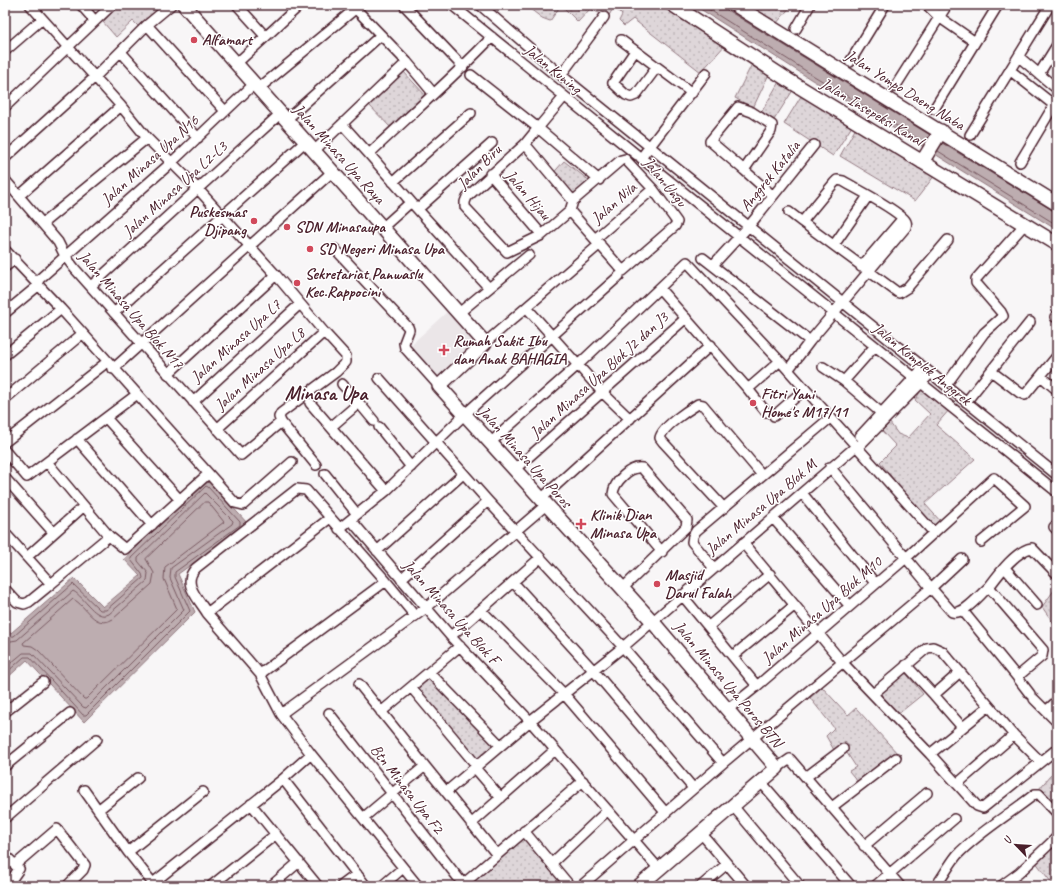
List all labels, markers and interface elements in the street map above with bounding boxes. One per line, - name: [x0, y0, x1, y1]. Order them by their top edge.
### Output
- place label: Alfamart: [202, 30, 253, 50]
- marker: Alfamart: [189, 35, 199, 45]
- street label: Jalan Kuning: [519, 39, 587, 99]
- street label: Jalan Yompo Daeng Naba: [841, 45, 970, 136]
- street label: Jalan Insepeksi Kanal: [816, 73, 930, 152]
- street label: Jalan Minasa Upa Raya: [288, 99, 390, 209]
- street label: Jalan Minasa Upa N16: [96, 110, 204, 210]
- street label: Anggrek Katalia: [735, 135, 806, 215]
- street label: Jalan Minasa Upa L2-L3: [118, 136, 233, 242]
- street label: Jalan Biru: [452, 140, 506, 194]
- street label: Jalan Ungu: [638, 152, 692, 212]
- street label: Jalan Hijau: [500, 165, 556, 225]
- street label: Jalan Nila: [586, 177, 642, 229]
- place label: Puskesmas Djipang: [189, 202, 248, 240]
- marker: Puskesmas Djipang: [249, 216, 259, 226]
- place label: SDN Minasaupa: [295, 217, 387, 237]
- marker: SDN Minasaupa: [282, 222, 292, 232]
- place label: SD Negeri Minasa Upa: [318, 239, 446, 259]
- marker: SD Negeri Minasa Upa: [305, 244, 315, 254]
- street label: Jalan Minasa Upa Blok N17: [73, 246, 188, 374]
- place label: Sekretariat Panwaslu Kec.Rappocini: [305, 264, 424, 302]
- marker: Sekretariat Panwaslu Kec.Rappocini: [292, 278, 302, 288]
- street label: Jalan Minasa Upa L7: [186, 295, 286, 387]
- street label: Jalan Minasa Upa Blok J2 dan J3: [525, 306, 674, 443]
- street label: Jalan Komplek Anggrek: [868, 318, 976, 411]
- street label: Jalan Minasa Upa L8: [210, 322, 311, 415]
- place label: Rumah Sakit Ibu dan Anak BAHAGIA: [453, 331, 567, 369]
- marker: Rumah Sakit Ibu dan Anak BAHAGIA: [438, 344, 450, 356]
- district label: Minasa Upa: [285, 381, 369, 406]
- place label: Fitri Yani Home's M17/11: [761, 384, 849, 422]
- marker: Fitri Yani Home's M17/11: [748, 398, 758, 408]
- street label: Jalan Minasa Upa Poros: [473, 401, 577, 513]
- street label: Jalan Minasa Upa Blok M: [701, 454, 822, 560]
- place label: Klinik Dian Minasa Upa: [590, 505, 658, 543]
- marker: Klinik Dian Minasa Upa: [575, 518, 587, 530]
- street label: Jalan Minasa Upa Blok M10: [757, 551, 888, 668]
- street label: Jalan Minasa Upa Blok F: [398, 555, 506, 671]
- place label: Masjid Darul Falah: [665, 565, 733, 603]
- marker: Masjid Darul Falah: [652, 579, 662, 589]
- street label: Jalan Minasa Upa Poros BTN: [669, 616, 788, 753]
- street label: Btn Minasa Upa F2: [366, 740, 449, 839]
- north arrow: [996, 825, 1036, 865]
- text: U: [999, 833, 1016, 846]

